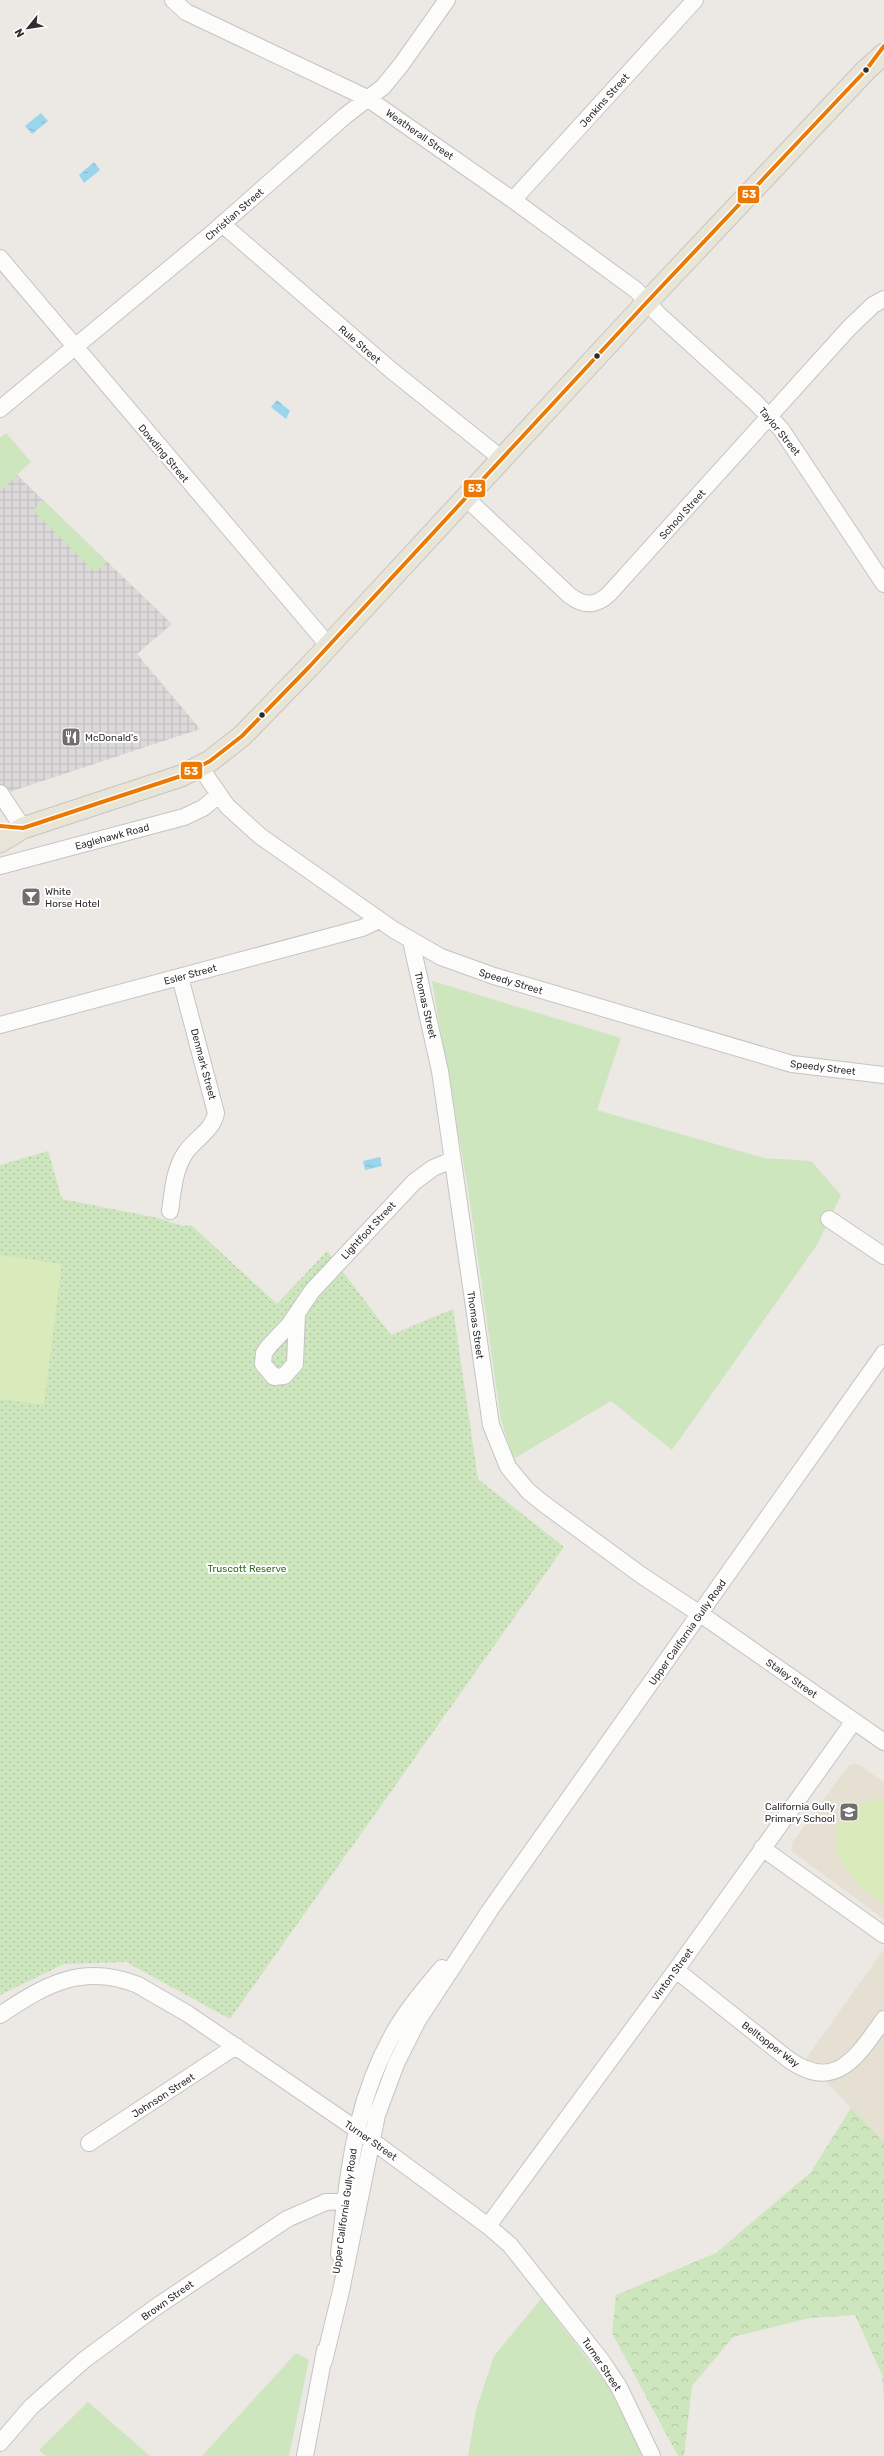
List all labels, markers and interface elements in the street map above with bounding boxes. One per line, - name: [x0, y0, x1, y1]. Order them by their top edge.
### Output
- north arrow: [8, 8, 48, 48]
- text: N: [12, 26, 27, 39]
- unlabelled marker: [861, 65, 871, 75]
- street label: Jenkins Street: [577, 71, 632, 130]
- street label: Weatherall Street: [383, 107, 456, 163]
- line badge: 53: [737, 185, 760, 204]
- street label: Christian Street: [203, 186, 266, 243]
- text: 53: [742, 188, 756, 201]
- street label: Rule Street: [336, 323, 383, 366]
- unlabelled marker: [592, 351, 602, 361]
- street label: Taylor Street: [756, 405, 802, 458]
- street label: Dowding Street: [135, 422, 191, 485]
- line badge: 53: [463, 479, 486, 498]
- text: 53: [468, 482, 482, 495]
- street label: School Street: [657, 487, 708, 542]
- unlabelled marker: [257, 710, 267, 720]
- restaurant icon: McDonald's: [60, 726, 82, 748]
- place label: McDonald's: [85, 732, 138, 744]
- line badge: 53: [180, 761, 203, 780]
- text: 53: [184, 765, 198, 778]
- street label: Eaglehawk Road: [74, 821, 151, 853]
- bar icon: White Horse Hotel: [20, 886, 42, 908]
- place label: White Horse Hotel: [45, 886, 100, 910]
- street label: Esler Street: [163, 962, 218, 988]
- street label: Speedy Street: [477, 967, 544, 997]
- street label: Thomas Street: [411, 971, 439, 1040]
- street label: Denmark Street: [188, 1027, 218, 1101]
- street label: Speedy Street: [789, 1058, 856, 1078]
- street label: Lightfoot Street: [339, 1199, 399, 1262]
- street label: Thomas Street: [464, 1290, 486, 1360]
- park label: Truscott Reserve: [208, 1563, 287, 1575]
- street label: Upper California Gully Road: [647, 1577, 729, 1688]
- street label: Staley Street: [763, 1657, 820, 1701]
- place label: California Gully Primary School: [765, 1801, 835, 1825]
- school or university icon: California Gully Primary School: [838, 1801, 860, 1823]
- street label: Vinton Street: [650, 1946, 696, 2003]
- street label: Belltopper Way: [739, 2019, 802, 2071]
- street label: Johnson Street: [130, 2071, 197, 2121]
- street label: Turner Street: [342, 2118, 399, 2163]
- street label: Upper California Gully Road: [330, 2148, 360, 2275]
- street label: Brown Street: [139, 2278, 196, 2323]
- street label: Turner Street: [579, 2336, 623, 2393]

